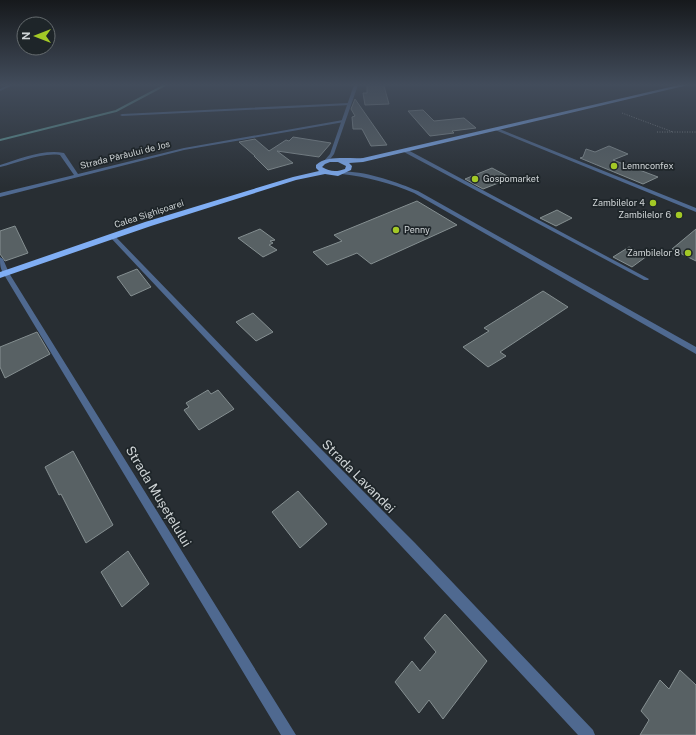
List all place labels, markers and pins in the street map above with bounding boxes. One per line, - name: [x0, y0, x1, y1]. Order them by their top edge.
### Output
- place label: Lemnconfex: [622, 160, 673, 171]
- marker: Lemnconfex: [609, 161, 619, 171]
- place label: Gospomarket: [483, 173, 540, 184]
- marker: Gospomarket: [470, 174, 480, 184]
- place label: Zambilelor 4: [592, 197, 645, 208]
- marker: Zambilelor 4: [648, 198, 658, 208]
- place label: Zambilelor 6: [618, 209, 671, 220]
- marker: Zambilelor 6: [674, 210, 684, 220]
- place label: Penny: [404, 224, 430, 235]
- marker: Penny: [391, 225, 401, 235]
- place label: Zambilelor 8: [627, 247, 680, 258]
- marker: Zambilelor 8: [683, 248, 693, 258]

